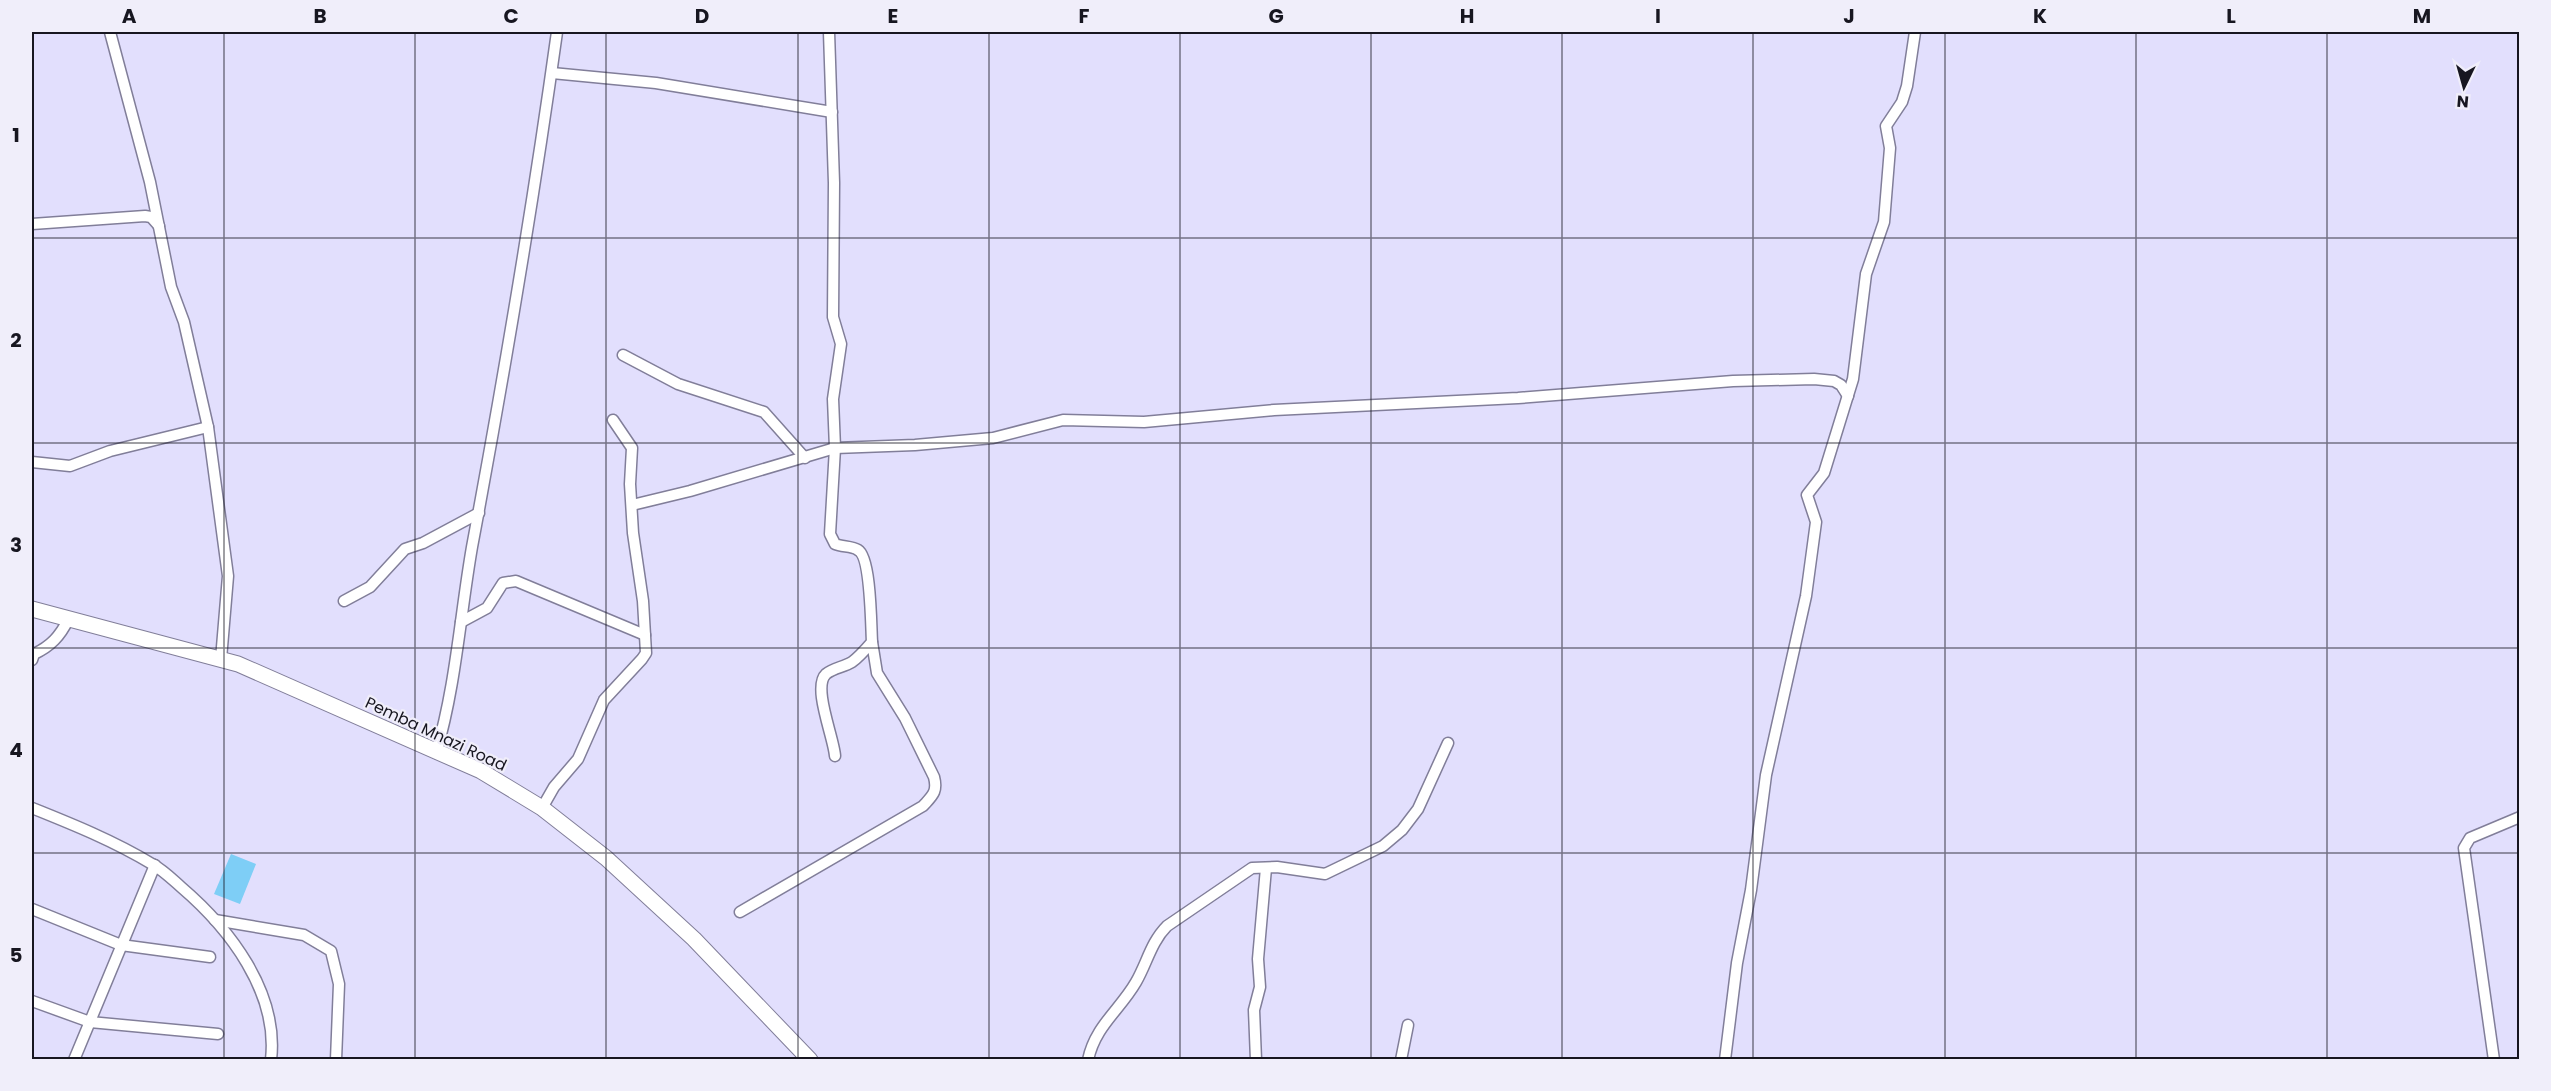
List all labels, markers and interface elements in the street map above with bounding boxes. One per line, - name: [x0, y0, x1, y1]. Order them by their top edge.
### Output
- text: A: [122, 2, 137, 30]
- text: B: [313, 2, 327, 30]
- text: C: [503, 2, 519, 30]
- text: D: [695, 2, 709, 30]
- text: E: [888, 2, 898, 30]
- text: F: [1079, 2, 1090, 30]
- text: G: [1268, 2, 1284, 30]
- text: H: [1460, 2, 1474, 30]
- text: I: [1655, 2, 1661, 30]
- text: J: [1843, 2, 1855, 30]
- text: K: [2033, 2, 2047, 30]
- text: L: [2226, 2, 2236, 30]
- text: M: [2413, 2, 2431, 30]
- north arrow: [2434, 57, 2494, 117]
- text: N: [2456, 89, 2470, 113]
- text: 1: [12, 121, 20, 149]
- text: 2: [10, 326, 22, 354]
- text: 3: [10, 531, 22, 559]
- street label: Pemba Mnazi Road: [362, 691, 510, 777]
- text: 4: [9, 736, 23, 764]
- text: 5: [10, 941, 23, 969]

